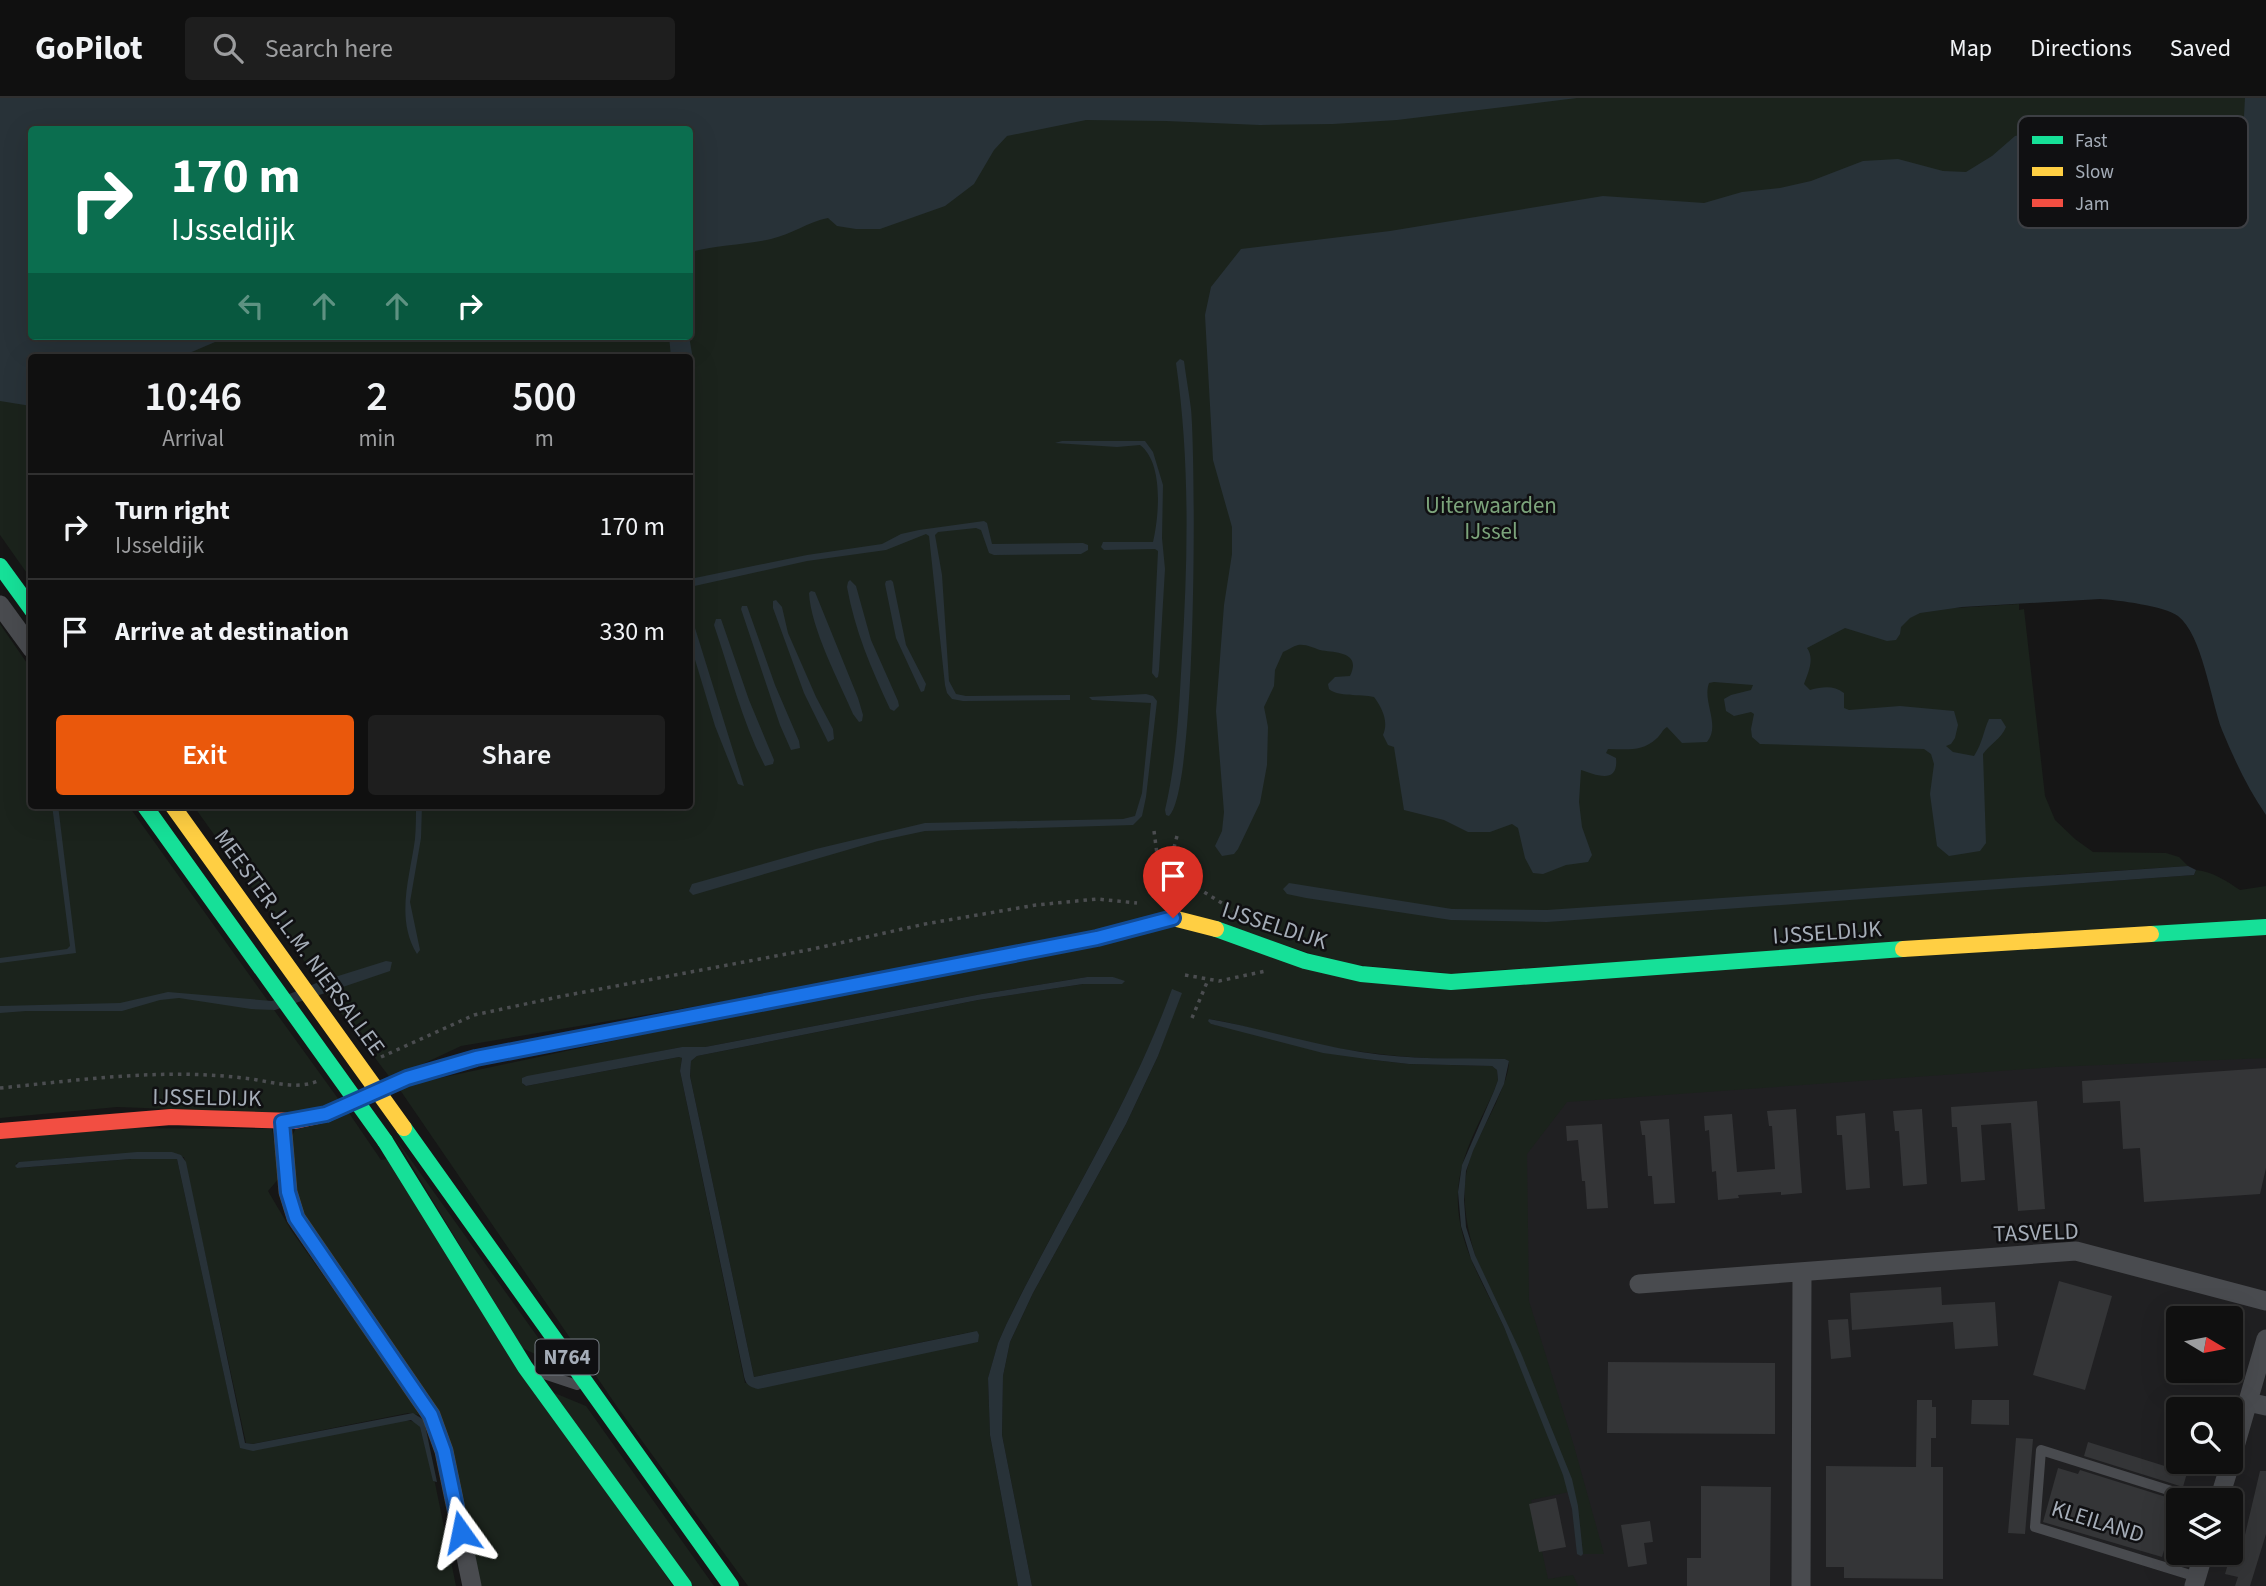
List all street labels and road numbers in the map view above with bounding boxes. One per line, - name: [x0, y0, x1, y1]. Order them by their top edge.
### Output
- street label: MEESTER J.L.M. NIERSALLEE: [206, 822, 393, 1062]
- street label: IJSSELDIJK: [1218, 893, 1332, 958]
- street label: IJSSELDIJK: [1771, 912, 1883, 953]
- street label: IJSSELDIJK: [152, 1080, 263, 1115]
- street label: TASVELD: [1993, 1215, 2079, 1250]
- road number: N764: [536, 1340, 598, 1374]
- street label: KLEILAND: [2047, 1492, 2148, 1551]

